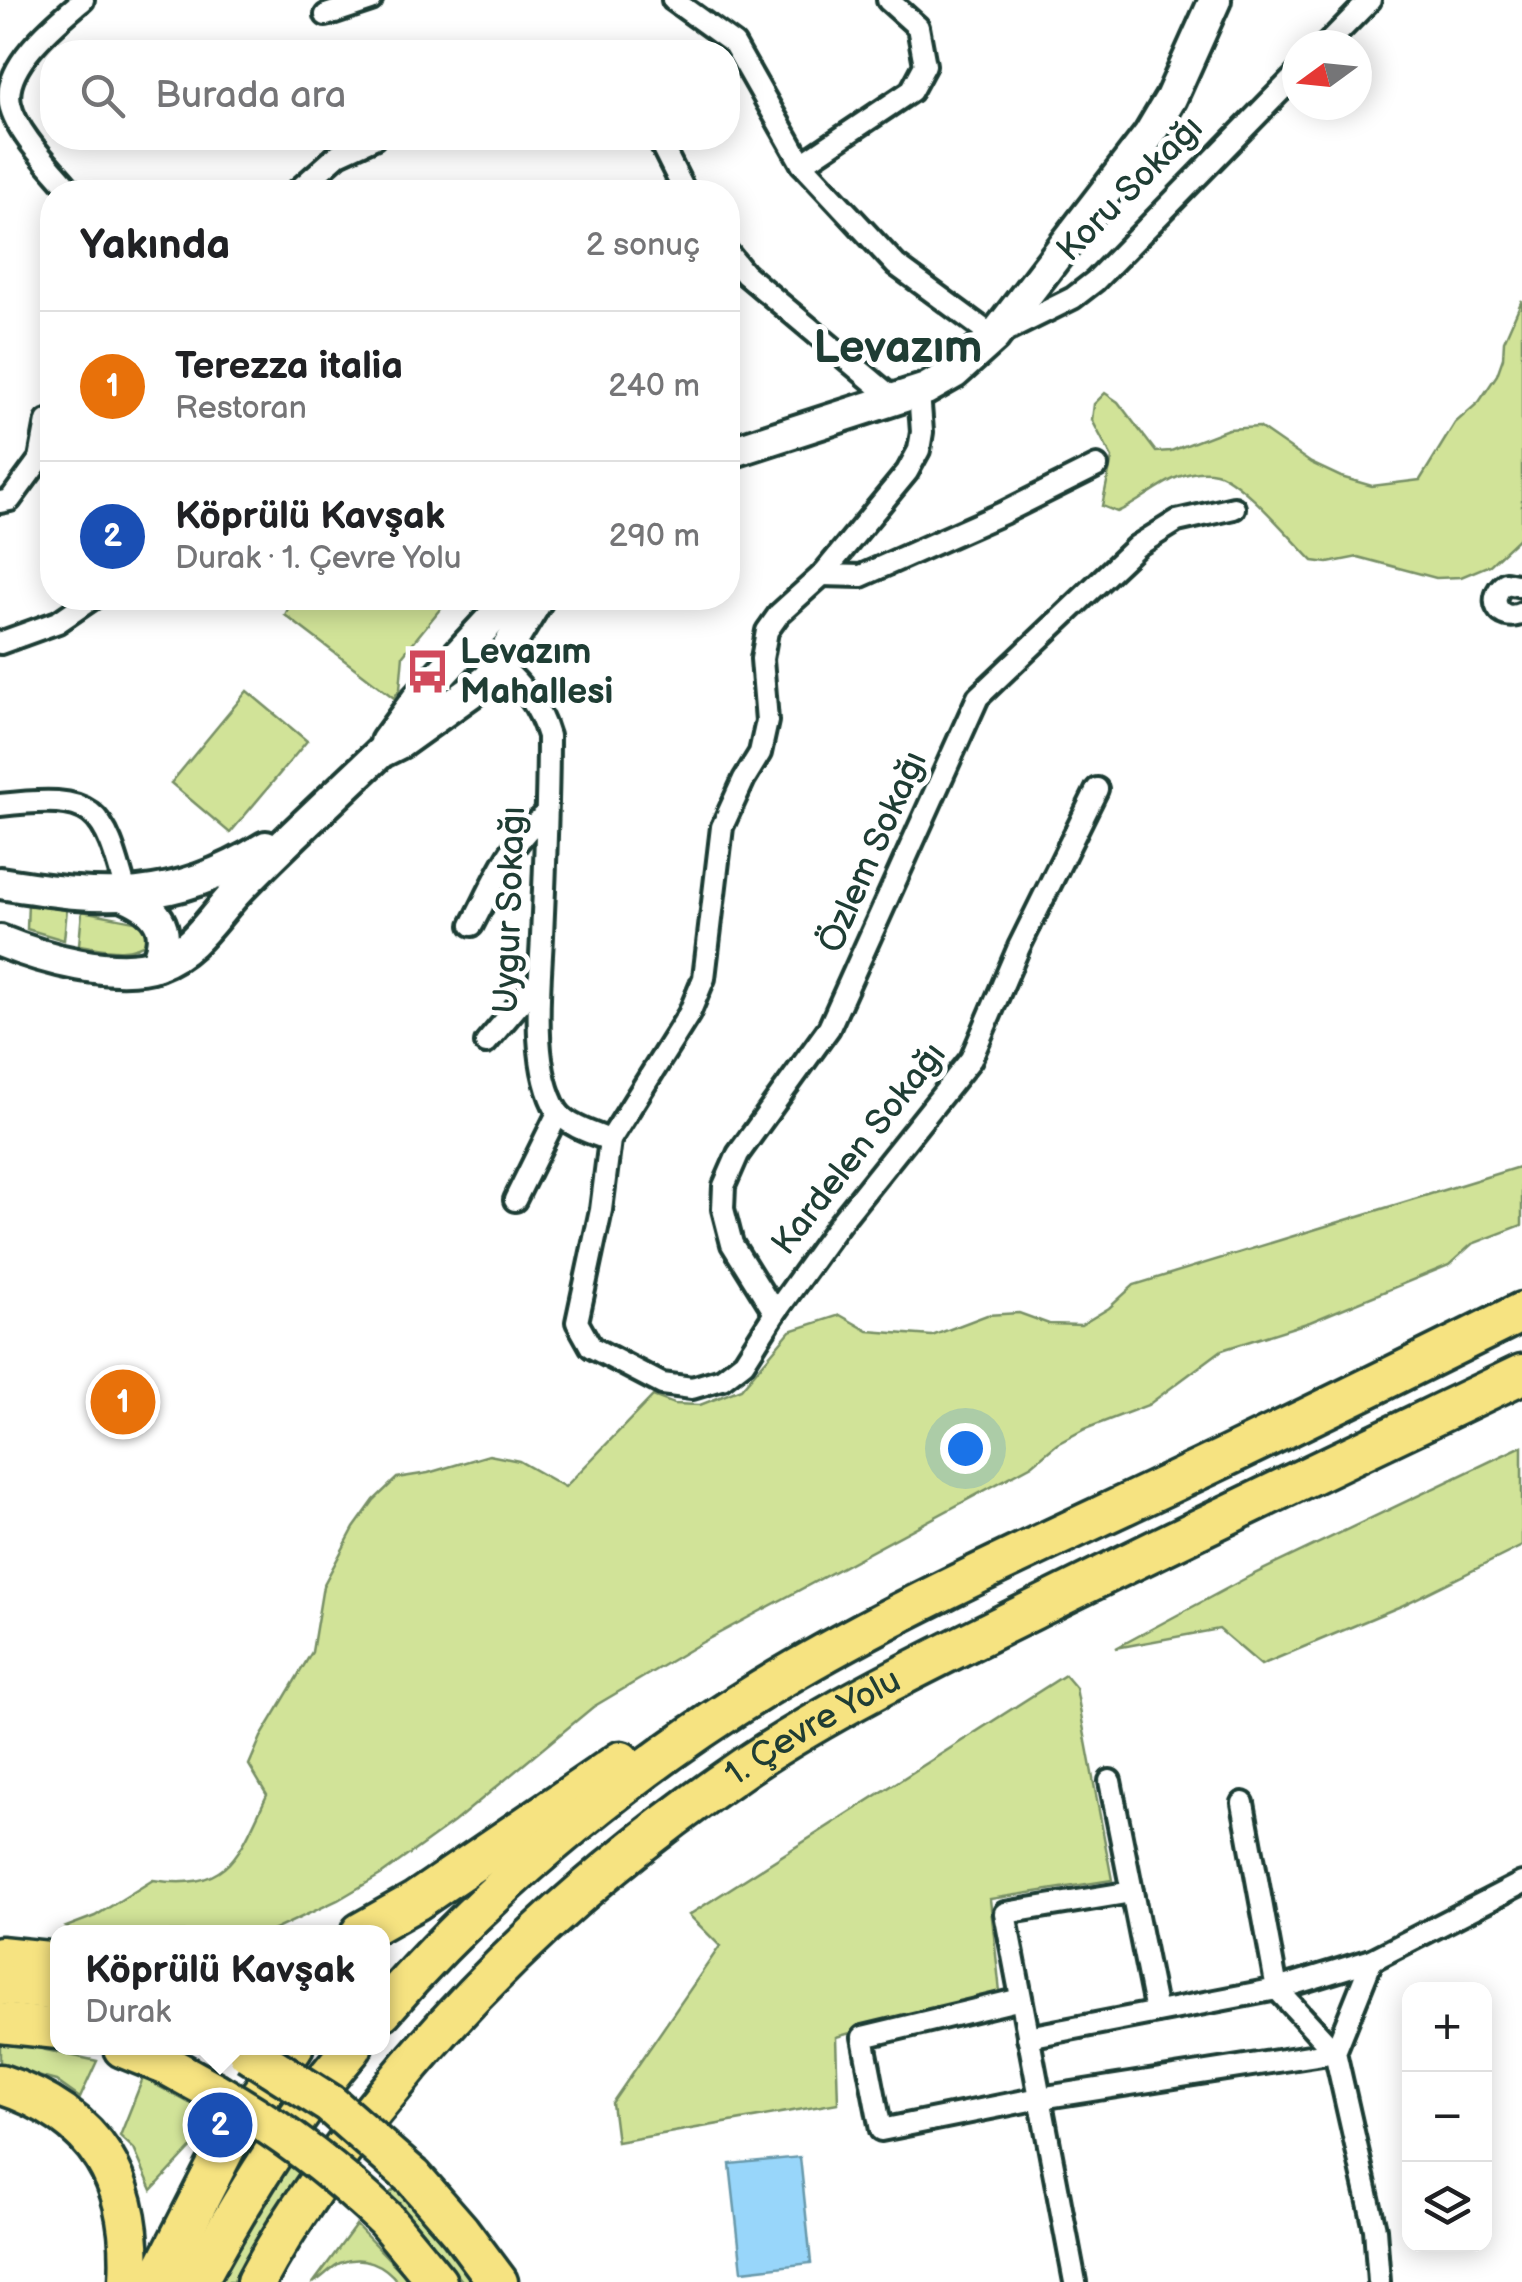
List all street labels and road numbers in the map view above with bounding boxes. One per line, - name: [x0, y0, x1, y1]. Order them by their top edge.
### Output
- street label: Koru Sokağı: [1048, 107, 1212, 271]
- street label: Özlem Sokağı: [809, 745, 937, 959]
- street label: Uygur Sokağı: [485, 806, 535, 1014]
- street label: Kardelen Sokağı: [763, 1034, 955, 1264]
- street label: 1. Çevre Yolu: [716, 1659, 908, 1796]

